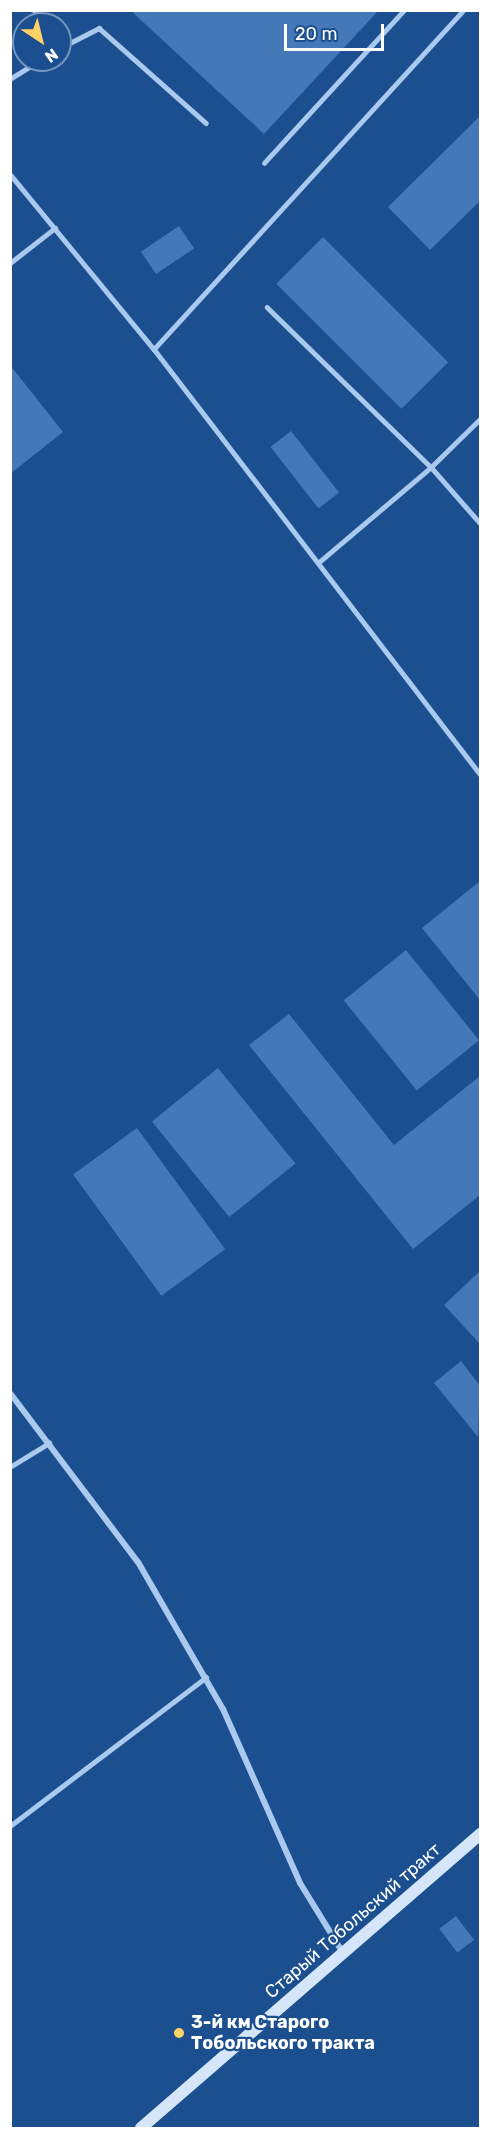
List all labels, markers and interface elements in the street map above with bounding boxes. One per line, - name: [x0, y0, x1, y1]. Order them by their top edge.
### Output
- north arrow: [12, 12, 72, 72]
- scale bar: [287, 12, 388, 50]
- text: 20 m: [295, 23, 337, 45]
- text: N: [41, 44, 62, 67]
- street label: Старый Тобольский тракт: [261, 1839, 445, 2003]
- place label: 3-й км Старого Тобольского тракта: [191, 2012, 375, 2054]
- marker: 3-й км Старого Тобольского тракта: [172, 2026, 186, 2040]

